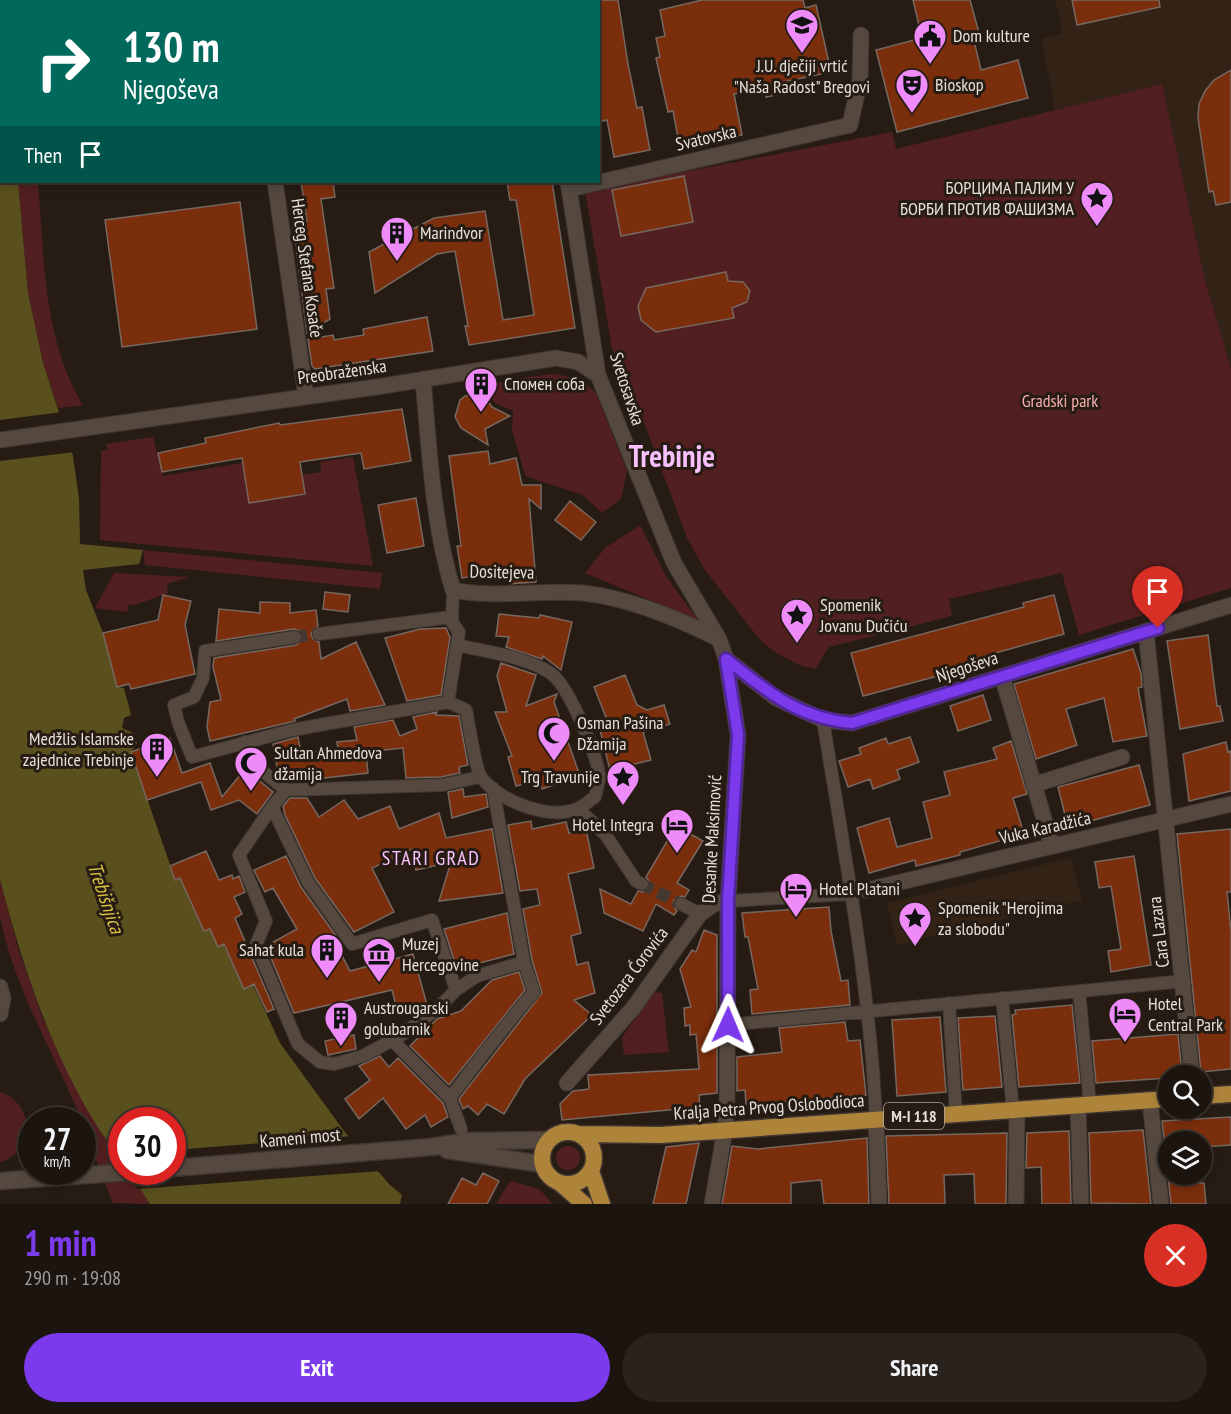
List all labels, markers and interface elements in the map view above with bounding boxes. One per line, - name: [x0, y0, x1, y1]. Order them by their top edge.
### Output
- school or university icon: J.U. dječiji vrtić "Naša Radost" Bregovi: [784, 7, 820, 54]
- public building icon: Dom kulture: [912, 18, 948, 65]
- text: 130 m: [123, 19, 220, 74]
- icon: right: [24, 24, 102, 102]
- place label: Dom kulture: [953, 24, 1030, 47]
- place label: J.U. dječiji vrtić "Naša Radost" Bregovi: [734, 54, 870, 98]
- theatre icon: Bioskop: [894, 67, 930, 114]
- text: Njegoševa: [123, 72, 219, 106]
- place label: Bioskop: [935, 73, 984, 96]
- street label: Svatovska: [673, 119, 738, 156]
- icon: arrive: [74, 138, 107, 171]
- text: Then: [24, 141, 62, 169]
- place label: БОРЦИМА ПАЛИМ У БОРБИ ПРОТИВ ФАШИЗМА: [900, 176, 1075, 220]
- place icon: БОРЦИМА ПАЛИМ У БОРБИ ПРОТИВ ФАШИЗМА: [1079, 180, 1115, 227]
- street label: Herceg Stefana Kosače: [286, 197, 329, 339]
- building icon: Marindvor: [379, 215, 415, 262]
- place label: Marindvor: [420, 221, 483, 244]
- street label: Svetosavska: [605, 350, 650, 428]
- street label: Preobraženska: [296, 354, 388, 389]
- building icon: Спомен соба: [463, 366, 499, 413]
- place label: Спомен соба: [504, 372, 585, 395]
- park label: Gradski park: [1022, 389, 1098, 412]
- district label: Trebinje: [629, 436, 715, 475]
- street label: Dositejeva: [469, 559, 535, 584]
- pin: [1132, 566, 1183, 628]
- icon: arrive: [1141, 575, 1174, 608]
- place label: Spomenik Jovanu Dučiću: [819, 593, 907, 637]
- place icon: Spomenik Jovanu Dučiću: [779, 597, 815, 644]
- street label: Njegoševa: [933, 646, 1001, 687]
- place label: Osman Pašina Džamija: [577, 711, 664, 755]
- mosque icon: Osman Pašina Džamija: [536, 715, 572, 762]
- place label: Medžlis Islamske zajednice Trebinje: [23, 727, 134, 771]
- building icon: Medžlis Islamske zajednice Trebinje: [139, 731, 175, 778]
- place label: Sultan Ahmedova džamija: [274, 741, 382, 785]
- mosque icon: Sultan Ahmedova džamija: [233, 745, 269, 792]
- place icon: Trg Travunije: [605, 759, 641, 806]
- place label: Trg Travunije: [521, 765, 600, 788]
- street label: Desanke Maksimović: [697, 774, 726, 904]
- street label: Vuka Karadžića: [996, 806, 1093, 849]
- hotel icon: Hotel Integra: [659, 807, 695, 854]
- place label: Hotel Integra: [572, 813, 654, 836]
- district label: STARI GRAD: [382, 845, 480, 871]
- water label: Trebišnjica: [82, 859, 131, 938]
- hotel icon: Hotel Platani: [778, 871, 814, 918]
- place label: Hotel Platani: [819, 877, 900, 900]
- street label: Cara Lazara: [1143, 895, 1174, 969]
- place label: Spomenik "Herojima za slobodu": [938, 896, 1063, 940]
- place icon: Spomenik "Herojima za slobodu": [897, 900, 933, 947]
- street label: Svetozara Ćorovića: [584, 922, 673, 1029]
- building icon: Sahat kula: [309, 932, 345, 979]
- place label: Muzej Hercegovine: [402, 932, 479, 976]
- museum icon: Muzej Hercegovine: [361, 936, 397, 983]
- place label: Sahat kula: [239, 938, 304, 961]
- place label: Hotel Central Park: [1148, 992, 1223, 1036]
- position arrow: [696, 993, 760, 1057]
- place label: Austrougarski golubarnik: [364, 996, 449, 1040]
- hotel icon: Hotel Central Park: [1107, 996, 1143, 1043]
- building icon: Austrougarski golubarnik: [323, 1000, 359, 1047]
- map controls: [1158, 1065, 1212, 1185]
- button: search: [1158, 1065, 1212, 1119]
- street label: Kralja Petra Prvog Oslobodioca: [673, 1088, 865, 1125]
- road number: M-I 118: [884, 1103, 944, 1129]
- speed limit sign: 30: [108, 1107, 186, 1185]
- text: 27: [43, 1119, 71, 1158]
- street label: Kameni most: [259, 1123, 341, 1152]
- button: layers: [1158, 1131, 1212, 1185]
- text: km/h: [44, 1152, 70, 1171]
- text: 1 min: [24, 1219, 97, 1266]
- button: close: [1144, 1224, 1207, 1287]
- text: 290 m · 19:08: [24, 1265, 121, 1291]
- button: Exit: [24, 1333, 610, 1402]
- button: Share: [622, 1333, 1207, 1402]

